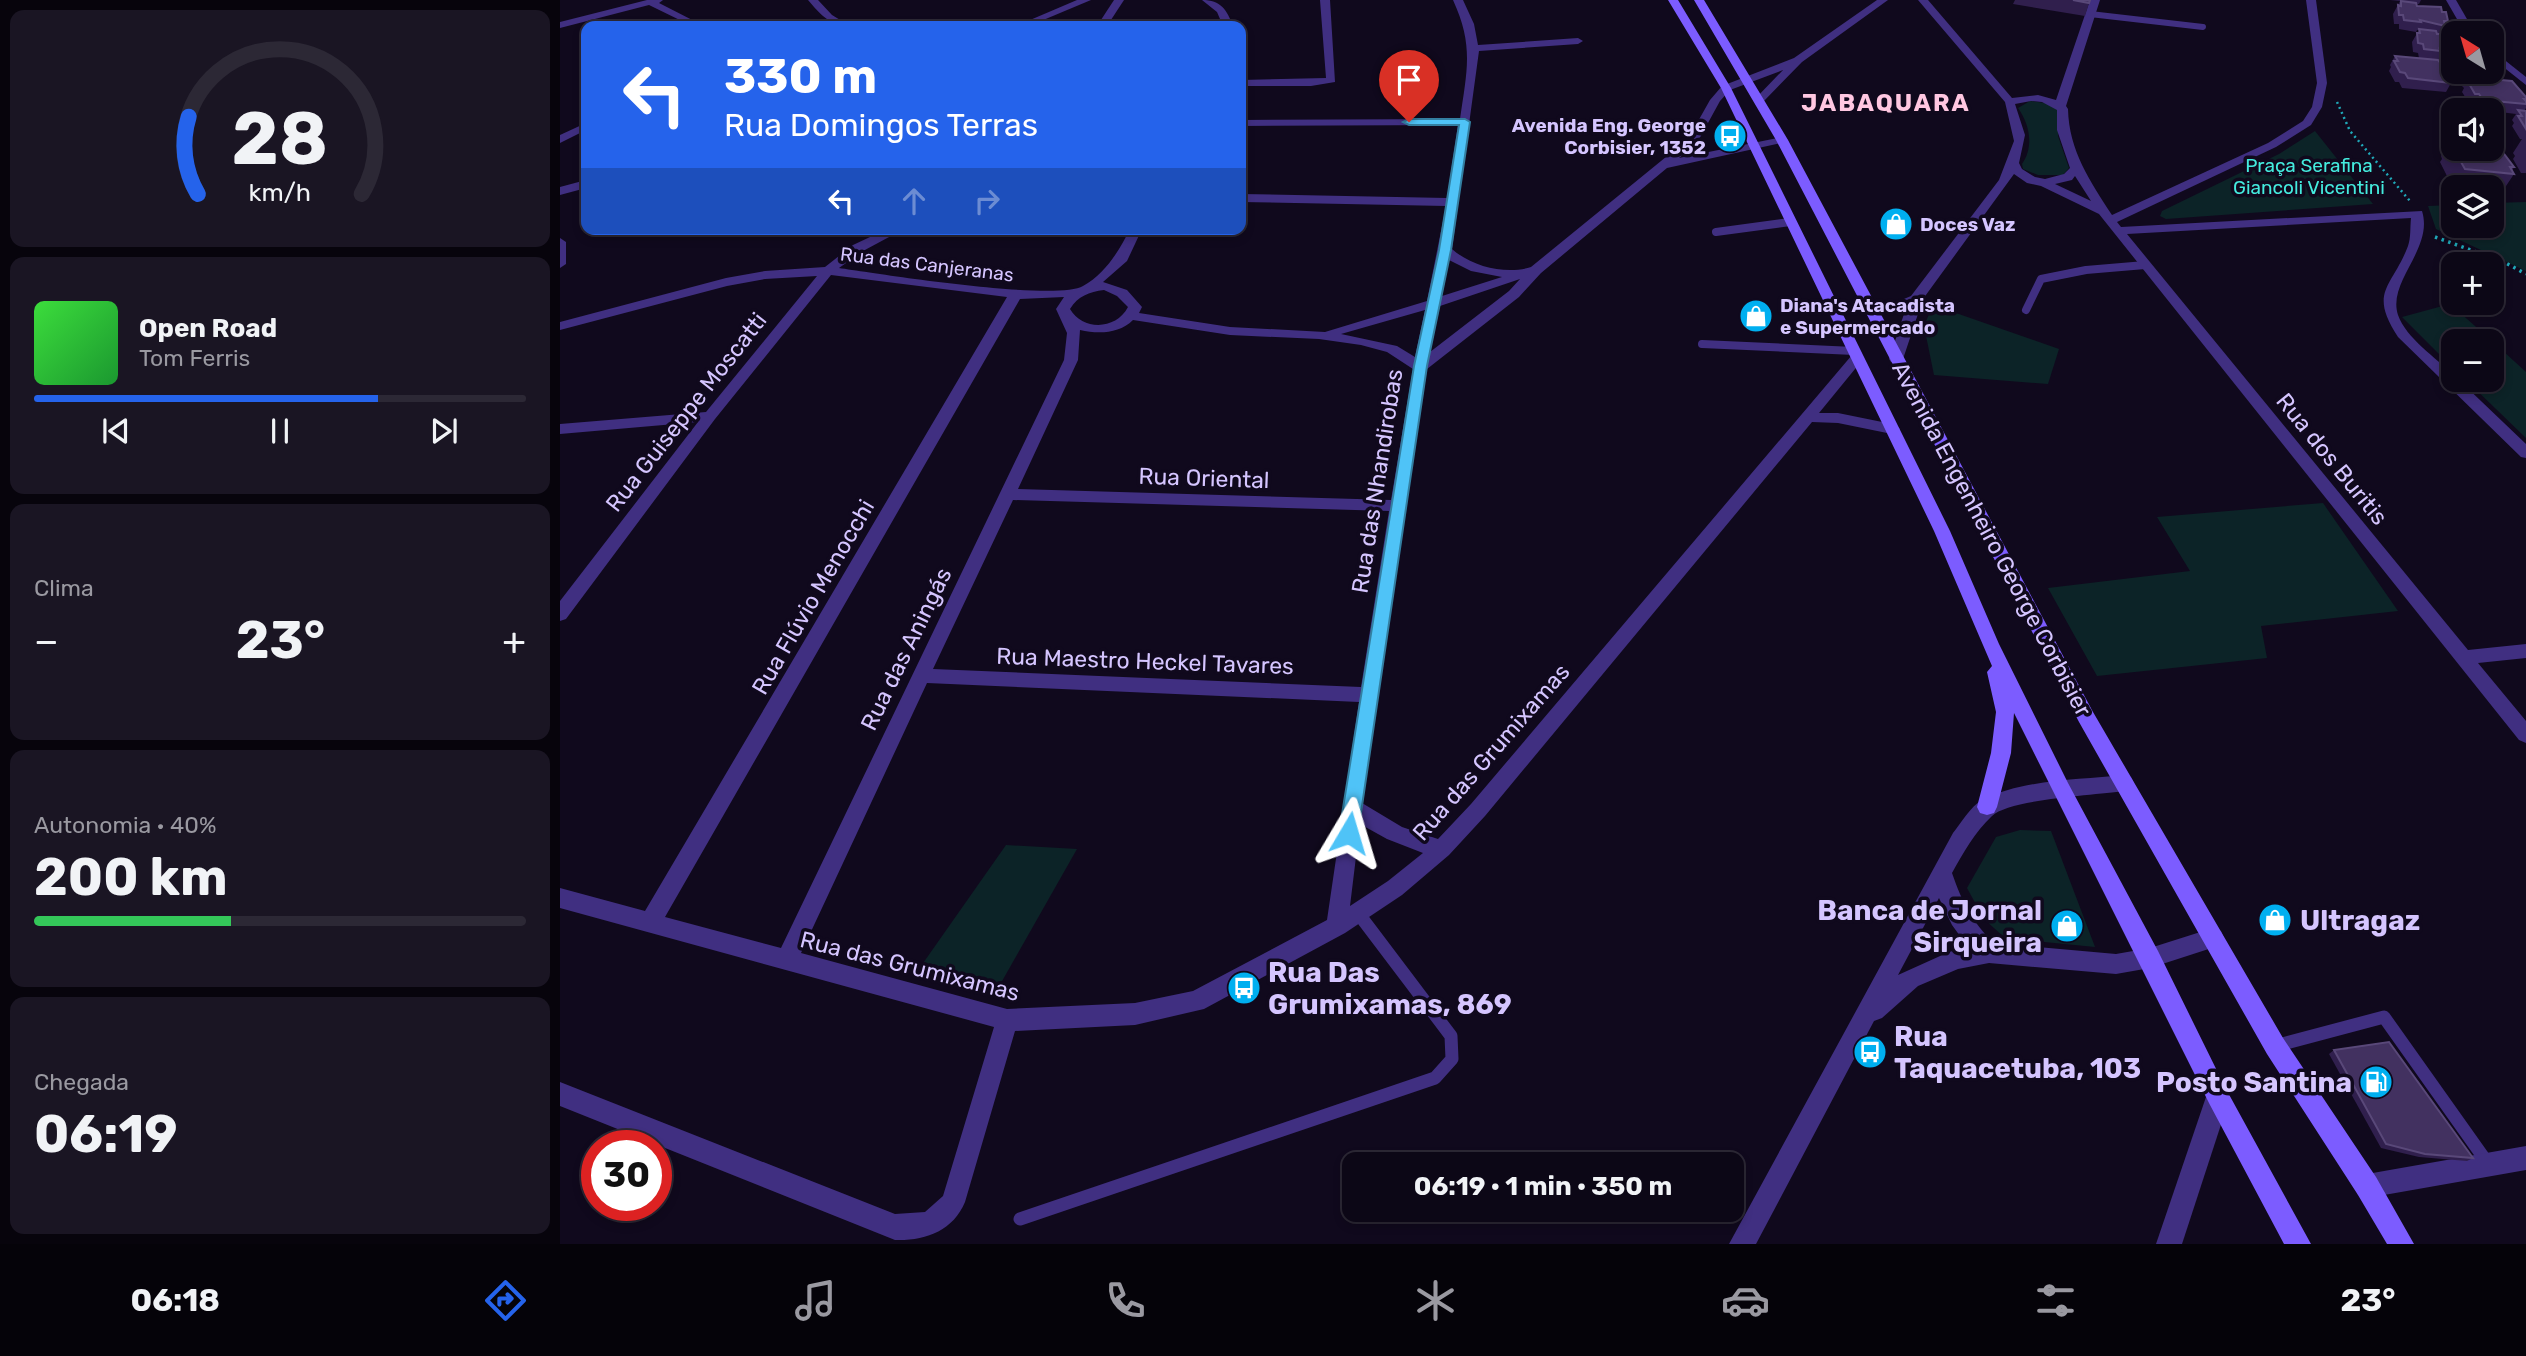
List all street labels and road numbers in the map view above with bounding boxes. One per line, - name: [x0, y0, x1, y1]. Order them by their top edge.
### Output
- street label: Rua das Canjeranas: [839, 242, 1015, 287]
- street label: Rua Guiseppe Moscatti: [600, 307, 772, 517]
- street label: Avenida Engenheiro George Corbisier: [1886, 357, 2098, 721]
- street label: Rua das Nhandirobas: [1345, 367, 1409, 595]
- street label: Rua dos Buritis: [2270, 388, 2394, 530]
- street label: Rua Oriental: [1138, 462, 1270, 494]
- street label: Rua Flúvio Menocchi: [746, 495, 880, 699]
- street label: Rua das Aningás: [855, 563, 957, 735]
- street label: Rua Maestro Heckel Tavares: [996, 642, 1294, 680]
- street label: Rua das Grumixamas: [1407, 658, 1575, 846]
- street label: Rua das Grumixamas: [797, 925, 1023, 1007]

